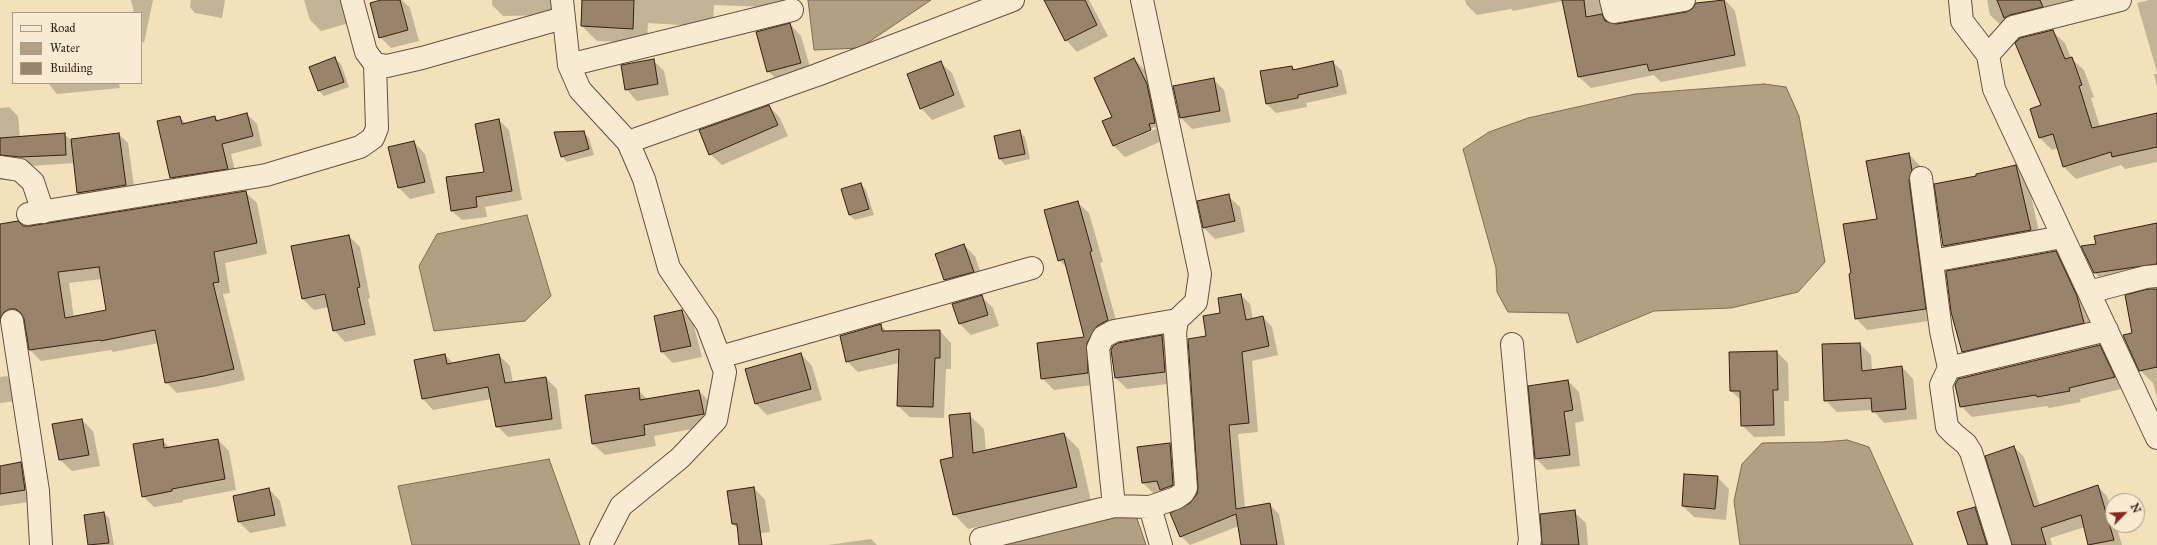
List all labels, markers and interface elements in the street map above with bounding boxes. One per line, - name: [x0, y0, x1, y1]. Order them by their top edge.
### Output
- legend: [12, 12, 142, 84]
- text: Road: [50, 21, 76, 35]
- text: Water: [50, 41, 80, 55]
- text: Building: [50, 61, 92, 75]
- north arrow: [2105, 493, 2145, 533]
- text: N: [2128, 501, 2143, 515]

